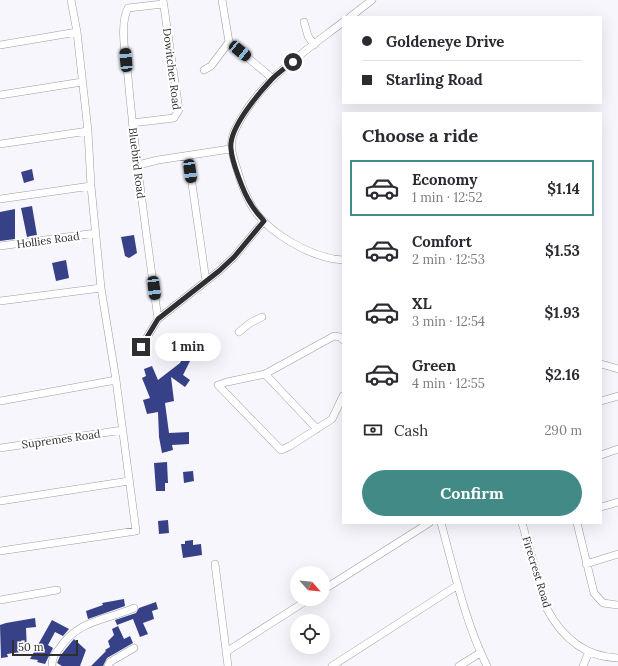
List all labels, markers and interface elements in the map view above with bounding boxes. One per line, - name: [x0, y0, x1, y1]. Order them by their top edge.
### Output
- street label: Dowitcher Road: [160, 27, 184, 111]
- text: Goldeneye Drive: [386, 32, 504, 51]
- car: [227, 39, 253, 63]
- car: [119, 48, 133, 72]
- route start: [284, 53, 302, 71]
- text: Starling Road: [386, 70, 483, 89]
- text: Choose a ride: [362, 124, 478, 147]
- street label: Bluebird Road: [126, 127, 148, 200]
- car: [182, 158, 198, 184]
- icon: car: [364, 170, 400, 206]
- text: Economy: [412, 170, 477, 189]
- text: $1.14: [547, 179, 580, 198]
- text: 1 min · 12:52: [412, 189, 482, 206]
- street label: Hollies Road: [16, 229, 81, 251]
- icon: car: [364, 232, 400, 268]
- text: Comfort: [412, 232, 472, 251]
- text: $1.53: [545, 241, 580, 260]
- text: 2 min · 12:53: [412, 251, 485, 268]
- car: [147, 275, 161, 301]
- icon: car: [364, 294, 400, 330]
- text: XL: [412, 294, 432, 313]
- text: $1.93: [545, 303, 580, 322]
- text: 3 min · 12:54: [412, 313, 485, 330]
- callout: 1 min: [155, 333, 221, 361]
- route end: [132, 338, 150, 356]
- text: 1 min: [171, 338, 205, 355]
- icon: car: [364, 356, 400, 392]
- text: Green: [412, 356, 456, 375]
- text: $2.16: [545, 365, 580, 384]
- text: 4 min · 12:55: [412, 375, 485, 392]
- icon: cash: [362, 419, 384, 441]
- text: Cash: [394, 421, 428, 440]
- text: 290 m: [544, 422, 582, 439]
- street label: Supremes Road: [21, 426, 102, 451]
- button: Confirm: [362, 470, 582, 516]
- street label: Firecrest Road: [519, 535, 555, 610]
- north arrow: [290, 566, 330, 606]
- map controls: [290, 566, 330, 654]
- button: locate: [290, 614, 330, 654]
- scale bar: [12, 638, 78, 657]
- text: 50 m: [18, 640, 44, 654]

